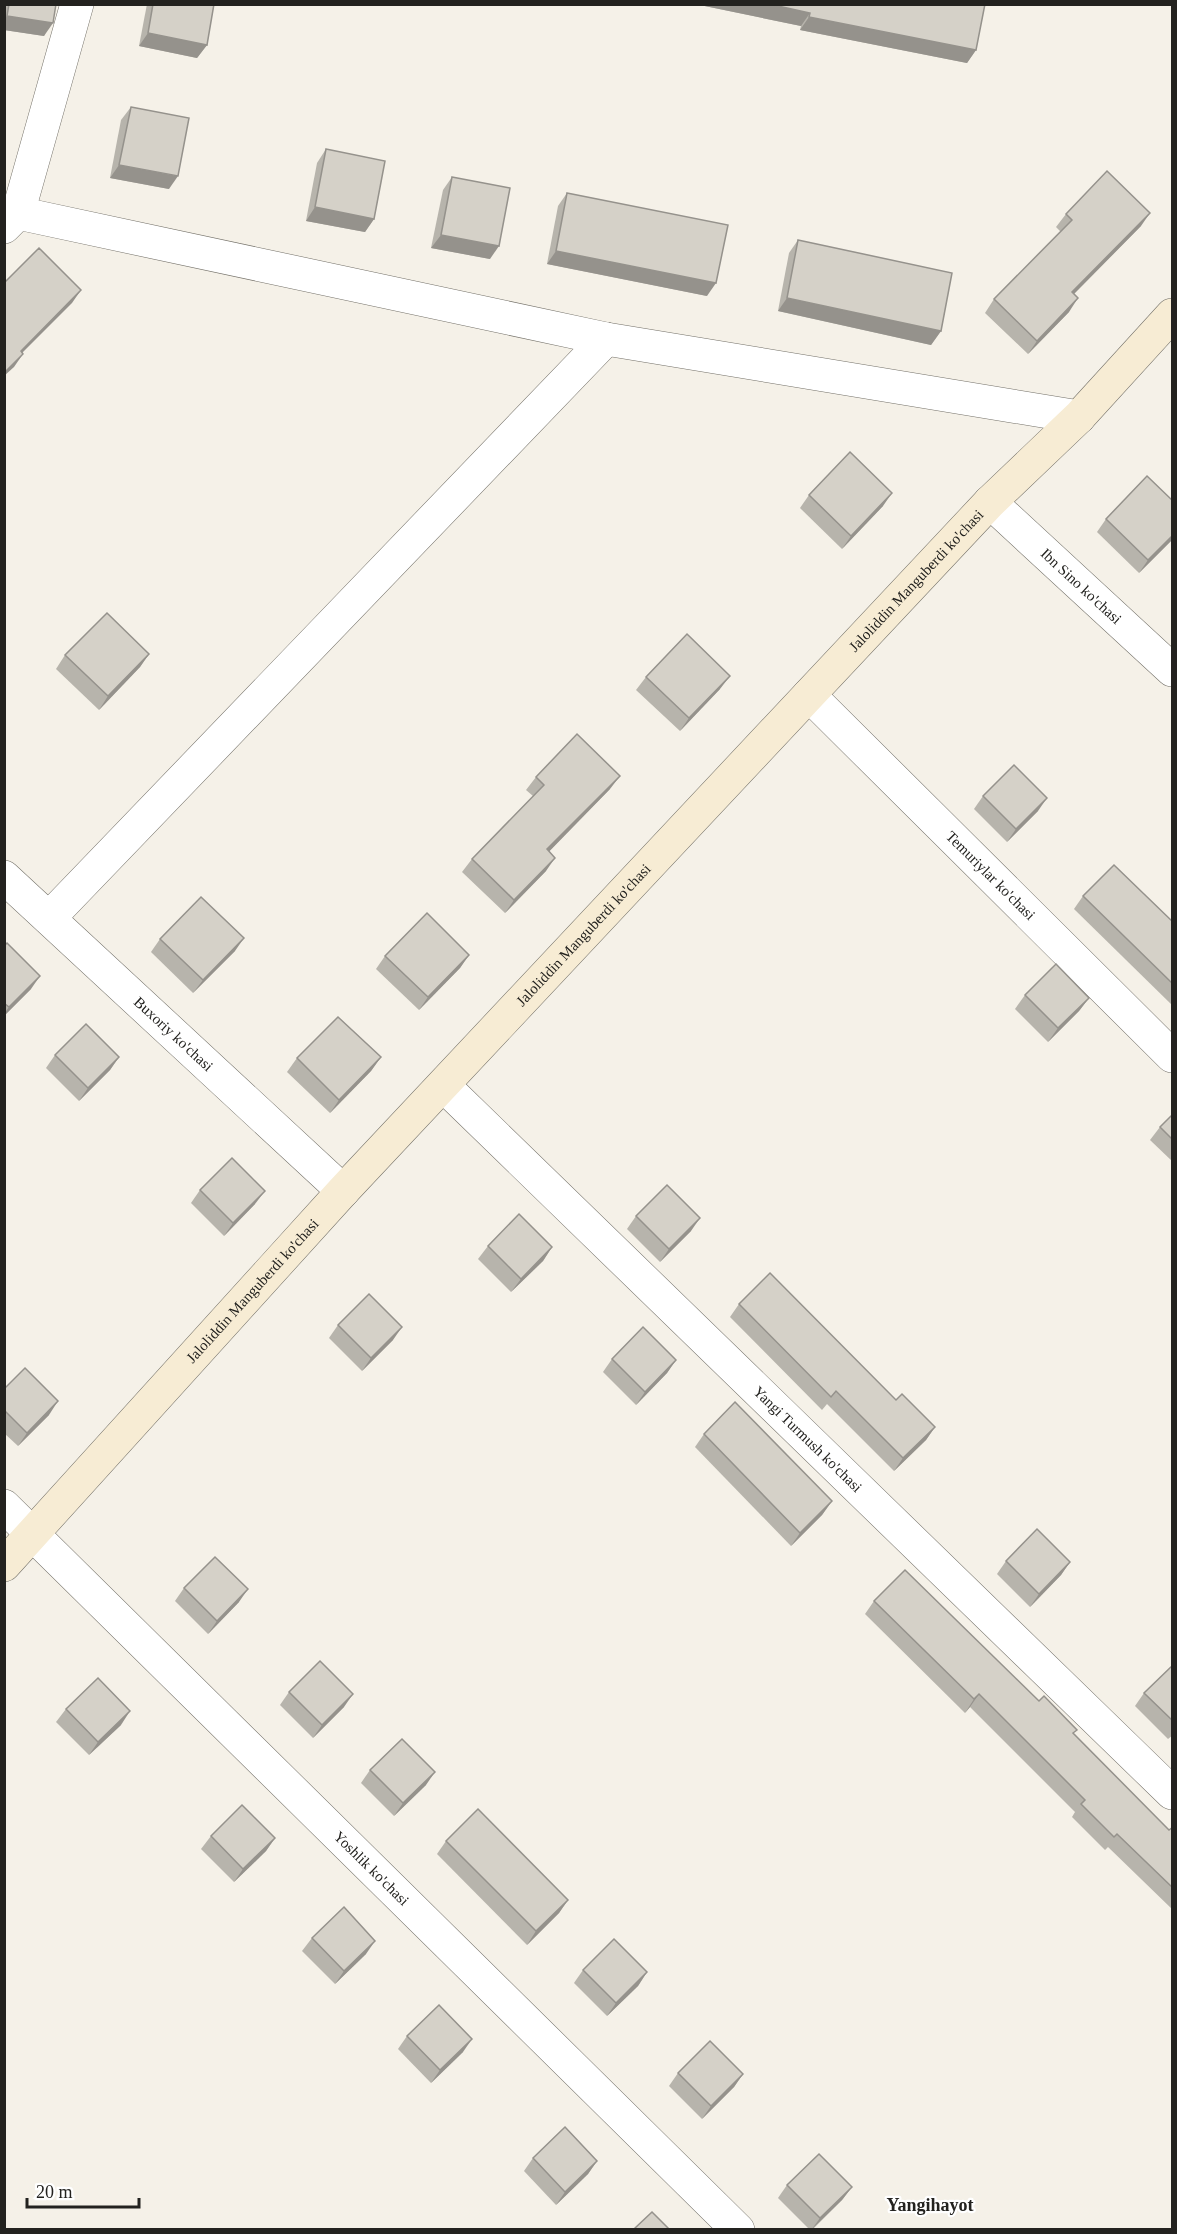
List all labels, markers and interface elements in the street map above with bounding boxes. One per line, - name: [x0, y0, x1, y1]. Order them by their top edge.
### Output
- street label: Jaloliddin Manguberdi ko'chasi: [846, 506, 987, 655]
- street label: Ibn Sino ko'chasi: [1038, 545, 1125, 627]
- street label: Temuriylar ko'chasi: [943, 828, 1038, 923]
- street label: Jaloliddin Manguberdi ko'chasi: [513, 861, 654, 1009]
- street label: Buxoriy ko'chasi: [131, 994, 216, 1074]
- street label: Jaloliddin Manguberdi ko'chasi: [183, 1216, 322, 1366]
- street label: Yangi Turmush ko'chasi: [750, 1383, 865, 1495]
- street label: Yoshlik ko'chasi: [331, 1828, 412, 1909]
- scale bar: [27, 2171, 140, 2209]
- text: 20 m: [36, 2182, 73, 2202]
- district label: Yangihayot: [886, 2195, 974, 2215]

